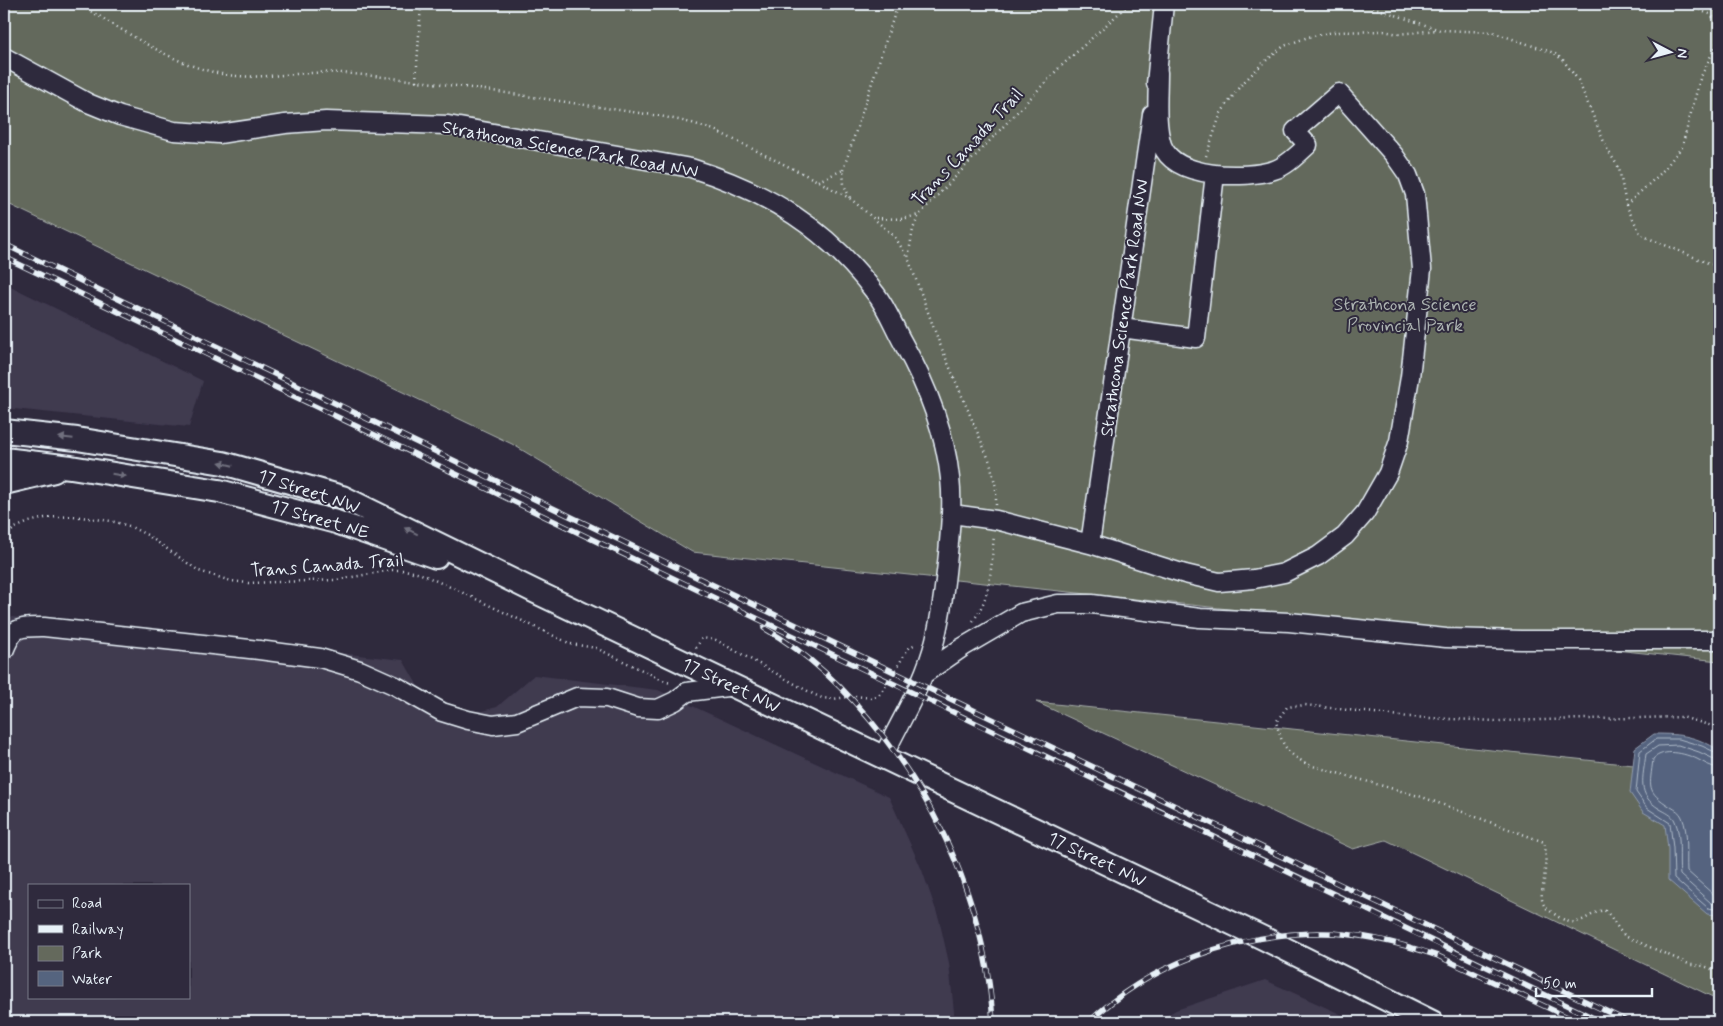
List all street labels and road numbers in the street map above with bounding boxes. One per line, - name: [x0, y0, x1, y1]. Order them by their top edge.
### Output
- street label: Trans Canada Trail: [906, 83, 1029, 212]
- street label: Strathcona Science Park Road NW: [440, 116, 700, 184]
- street label: Strathcona Science Park Road NW: [1095, 178, 1155, 438]
- street label: 17 Street NW: [255, 464, 363, 520]
- street label: 17 Street NE: [268, 494, 372, 545]
- street label: Trans Canada Trail: [249, 549, 405, 583]
- street label: 17 Street NW: [678, 653, 784, 719]
- street label: 17 Street NW: [1044, 827, 1150, 893]

